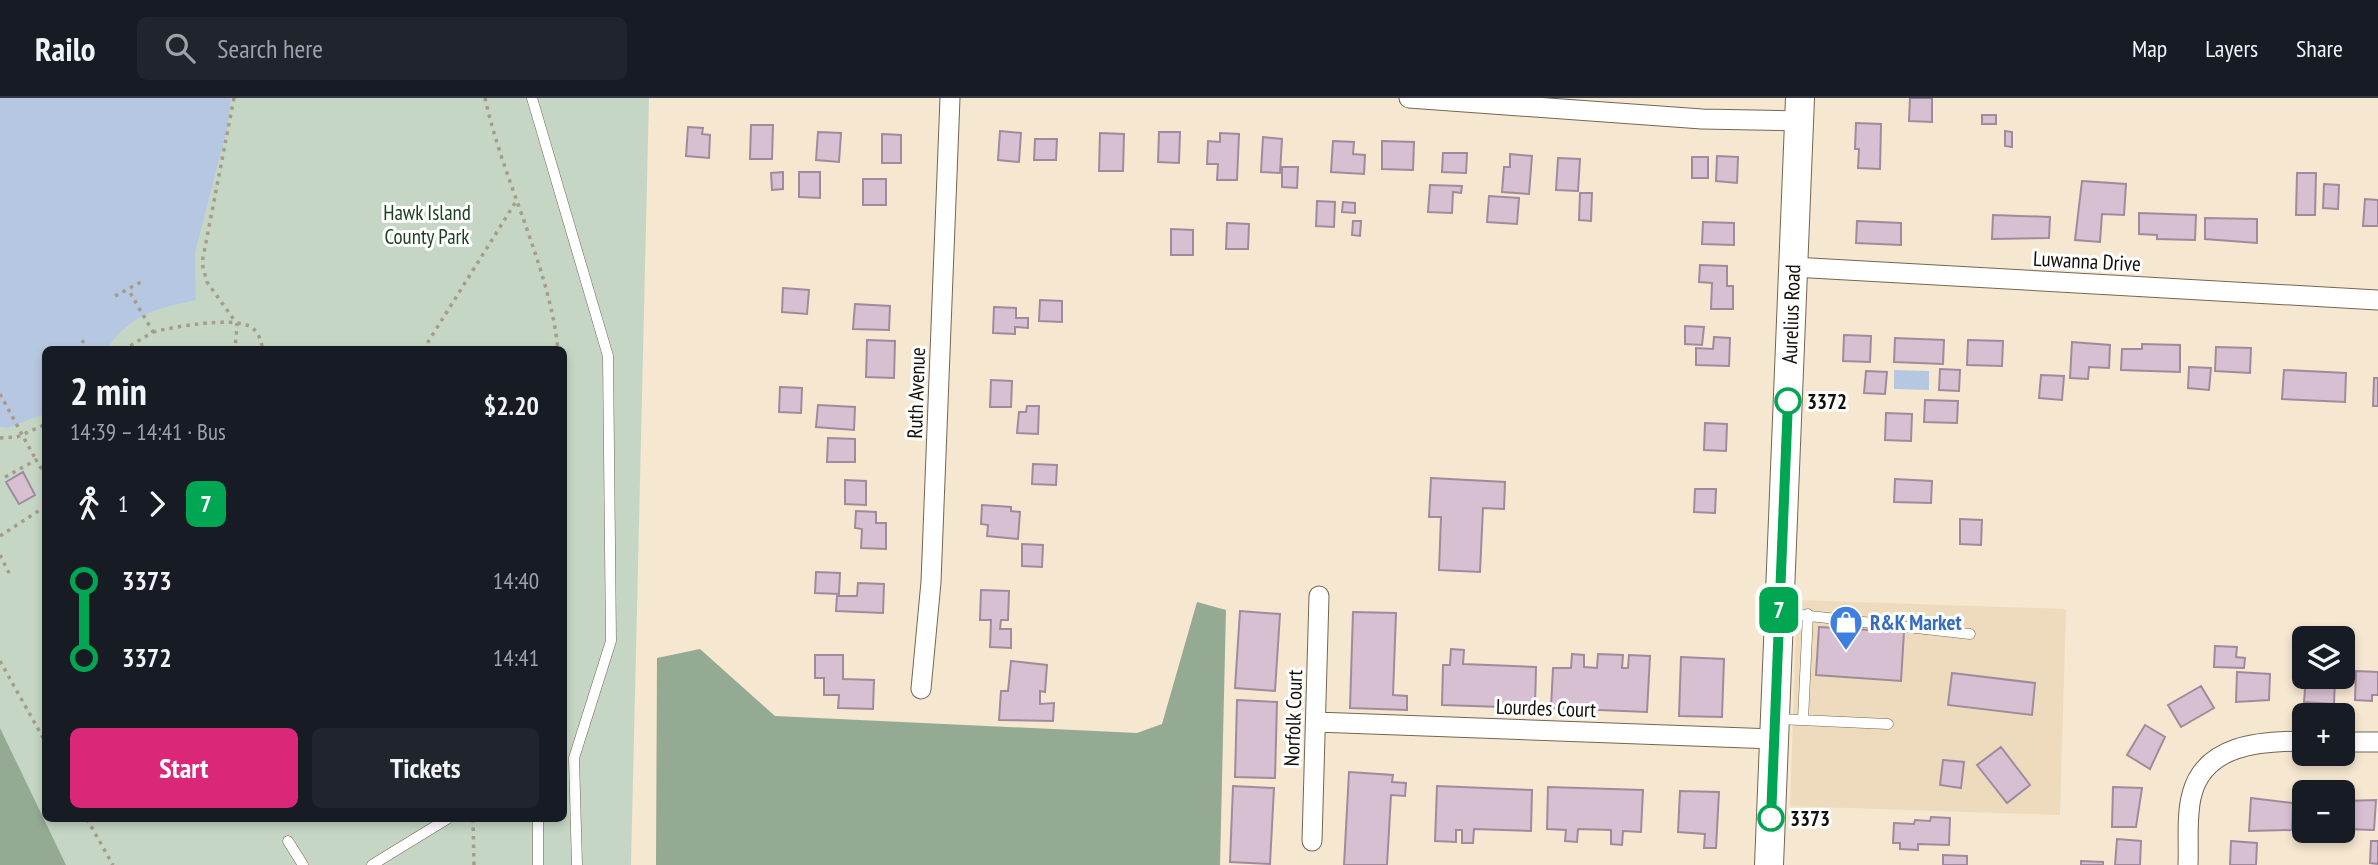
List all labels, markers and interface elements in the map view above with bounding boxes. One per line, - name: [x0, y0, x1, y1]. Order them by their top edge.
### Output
- search box: [137, 17, 627, 80]
- text: Railo: [35, 27, 95, 70]
- icon: search: [161, 29, 199, 67]
- text: Search here: [217, 32, 323, 65]
- text: Map: [2132, 33, 2167, 64]
- text: Layers: [2205, 33, 2258, 64]
- text: Share: [2296, 33, 2343, 64]
- park label: Hawk Island County Park: [383, 199, 471, 250]
- street label: Luwanna Drive: [2032, 245, 2142, 277]
- street label: Aurelius Road: [1776, 264, 1806, 364]
- street label: Ruth Avenue: [901, 347, 931, 439]
- text: 2 min: [70, 366, 147, 415]
- marker: 3372: [1775, 388, 1801, 414]
- place label: 3372: [1807, 388, 1847, 415]
- text: $2.20: [484, 389, 539, 422]
- text: 14:39 – 14:41 · Bus: [70, 417, 226, 446]
- icon: walk: [70, 485, 108, 523]
- icon: forward: [138, 485, 176, 523]
- text: 7: [200, 488, 212, 519]
- text: 1: [118, 489, 128, 518]
- text: 3373: [122, 564, 172, 597]
- text: 14:40: [493, 566, 539, 595]
- line badge: 7: [1756, 587, 1802, 633]
- text: 7: [1773, 594, 1785, 625]
- shop icon: R&K Market: [1827, 603, 1865, 652]
- place label: R&K Market: [1870, 609, 1962, 636]
- map controls: [2292, 626, 2355, 843]
- button: layers: [2292, 626, 2355, 689]
- text: 3372: [122, 641, 172, 674]
- text: 14:41: [493, 643, 539, 672]
- street label: Norfolk Court: [1278, 669, 1308, 767]
- street label: Lourdes Court: [1495, 693, 1597, 723]
- button: +: [2292, 703, 2355, 766]
- button: Start: [70, 728, 298, 808]
- button: Tickets: [312, 728, 539, 808]
- button: −: [2292, 780, 2355, 843]
- marker: 3373: [1758, 805, 1784, 831]
- place label: 3373: [1790, 805, 1830, 832]

